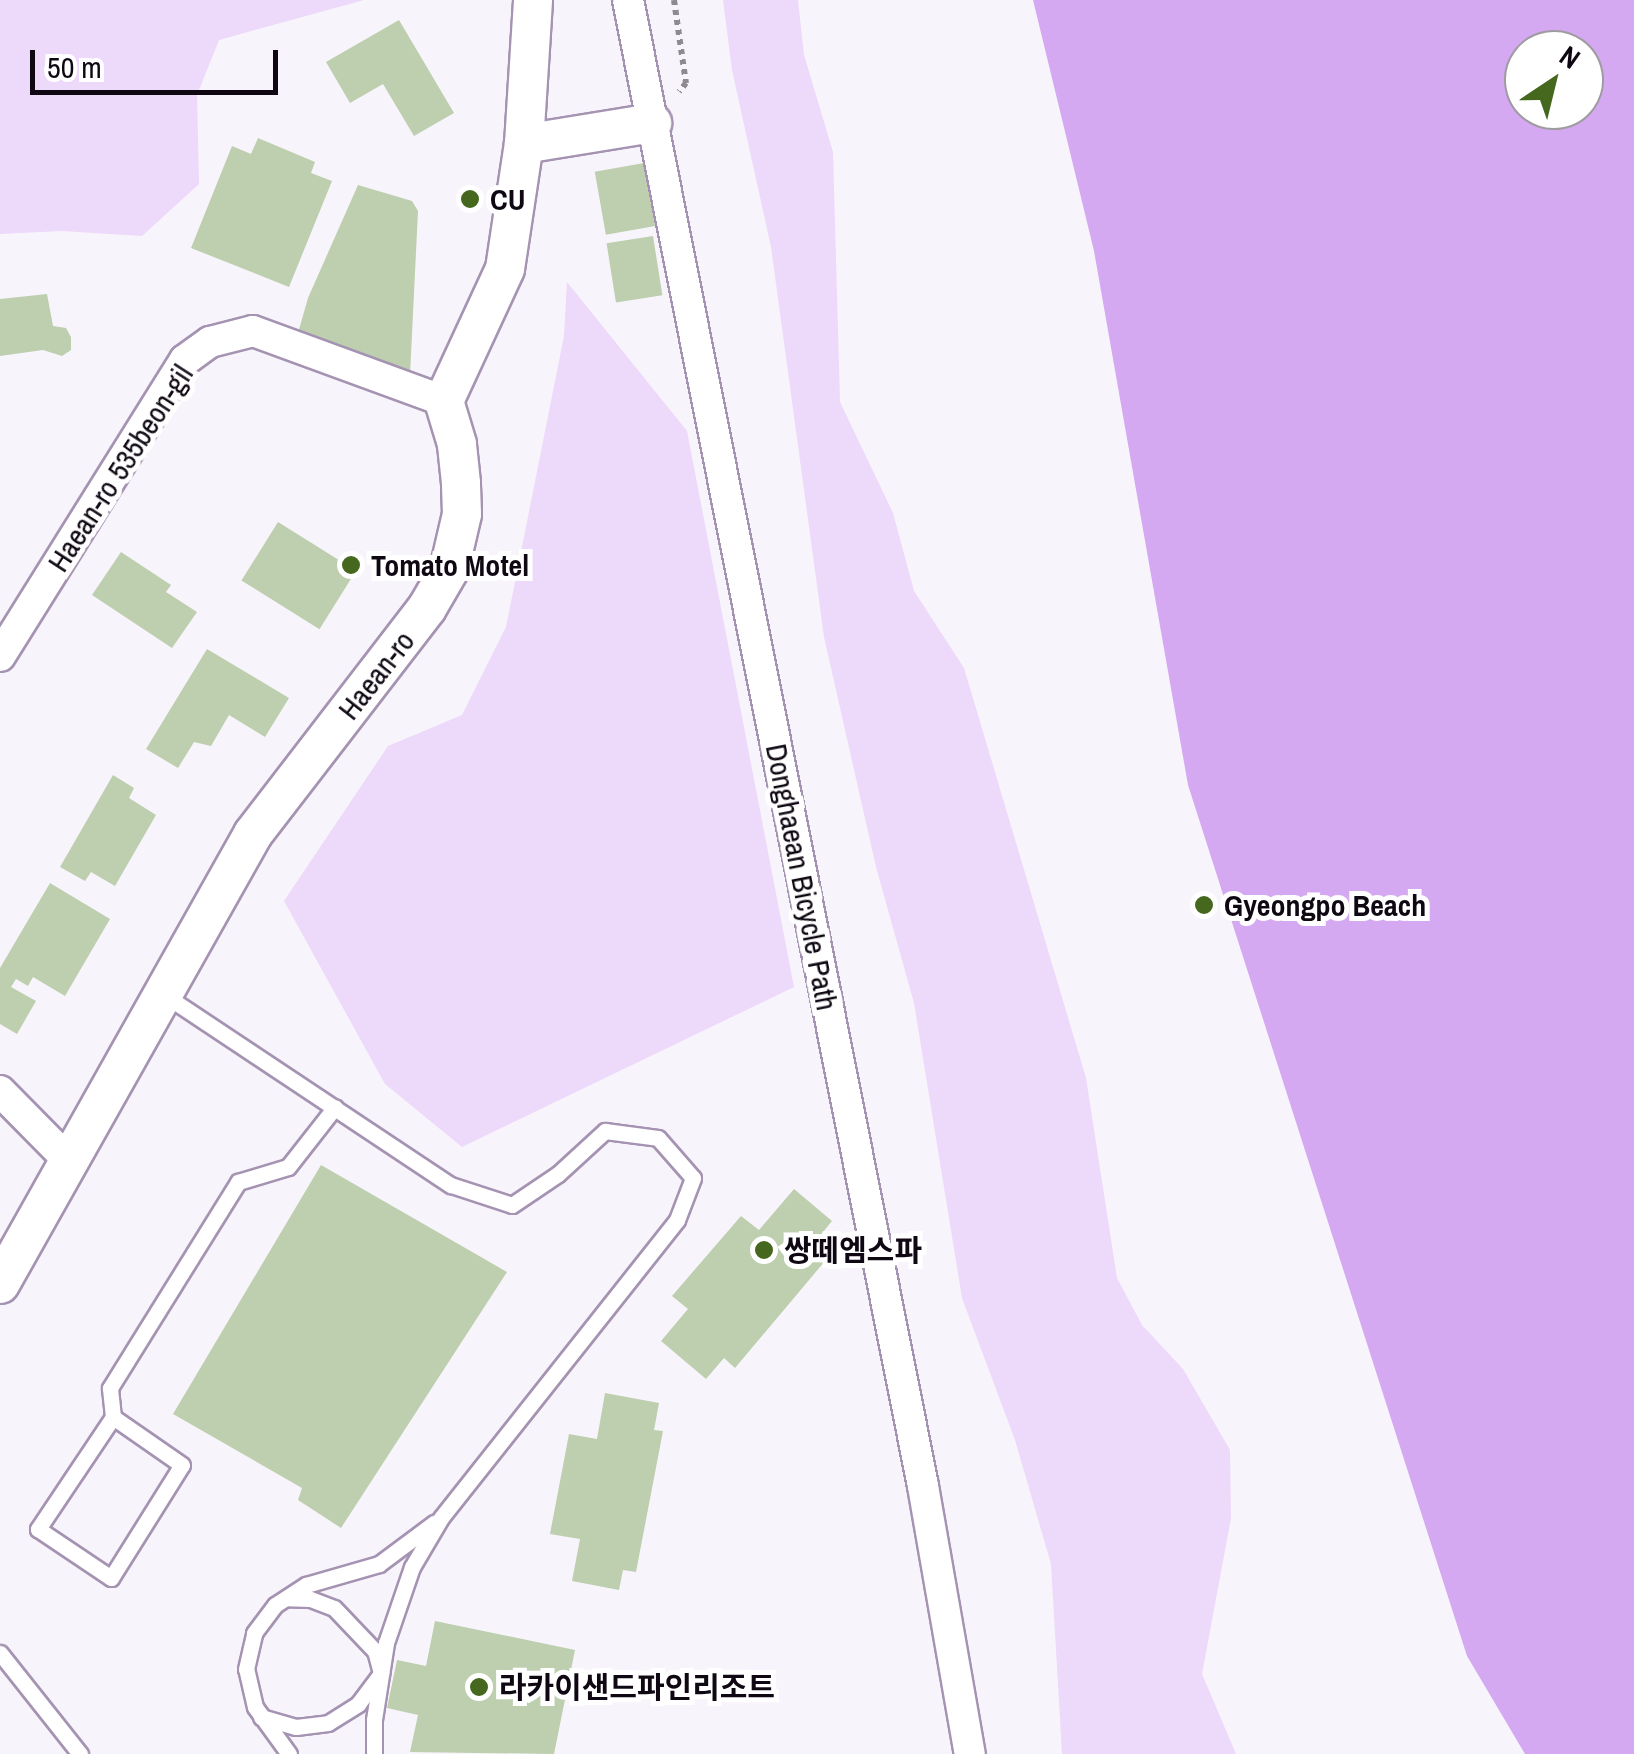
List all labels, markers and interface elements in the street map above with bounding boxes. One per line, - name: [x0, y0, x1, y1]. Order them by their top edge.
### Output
- scale bar: [35, 30, 282, 92]
- north arrow: [1504, 30, 1604, 130]
- text: N: [1552, 37, 1588, 77]
- text: 50 m: [47, 47, 102, 87]
- place label: CU: [490, 181, 526, 217]
- marker: CU: [459, 188, 481, 210]
- street label: Haean-ro 535beon-gil: [40, 358, 200, 578]
- place label: Tomato Motel: [371, 547, 529, 583]
- marker: Tomato Motel: [340, 554, 362, 576]
- street label: Haean-ro: [330, 624, 422, 726]
- street label: Donghaean Bicycle Path: [758, 741, 846, 1013]
- place label: Gyeongpo Beach: [1224, 887, 1426, 923]
- marker: Gyeongpo Beach: [1193, 894, 1215, 916]
- place label: 쌍떼엠스파: [784, 1232, 922, 1268]
- marker: 쌍떼엠스파: [753, 1239, 775, 1261]
- place label: 라카이샌드파인리조트: [499, 1669, 775, 1705]
- marker: 라카이샌드파인리조트: [468, 1676, 490, 1698]

